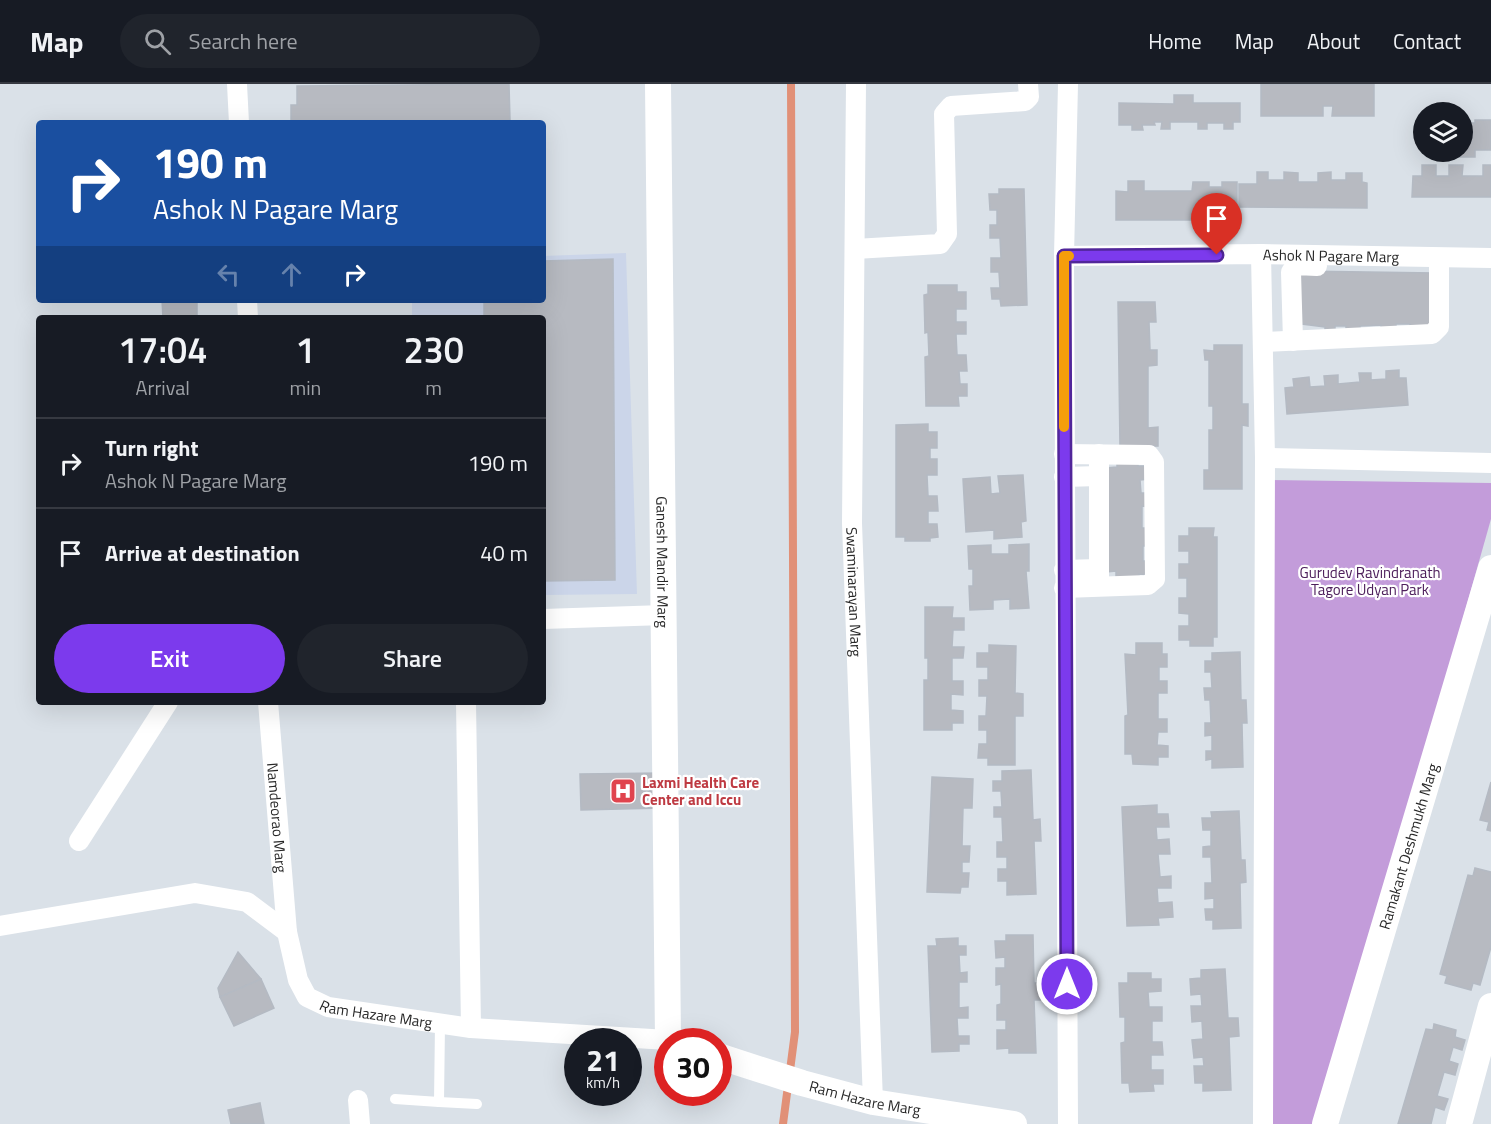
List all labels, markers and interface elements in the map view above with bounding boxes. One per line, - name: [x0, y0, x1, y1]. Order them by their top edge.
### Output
- search box: [120, 14, 540, 68]
- text: Map: [30, 20, 84, 63]
- text: Search here: [189, 24, 298, 58]
- icon: search: [141, 25, 174, 58]
- text: Home: [1148, 25, 1202, 57]
- text: Map: [1235, 25, 1274, 57]
- text: About: [1307, 25, 1360, 57]
- text: Contact: [1393, 25, 1461, 57]
- map controls: [1413, 102, 1473, 162]
- button: layers: [1413, 102, 1473, 162]
- text: 190 m: [153, 130, 268, 194]
- icon: right: [54, 144, 132, 222]
- text: Ashok N Pagare Marg: [153, 188, 398, 229]
- pin: [1191, 193, 1242, 255]
- icon: arrive: [1200, 202, 1233, 235]
- street label: Ashok N Pagare Marg: [1263, 243, 1400, 268]
- icon: left: [212, 258, 245, 291]
- icon: ahead: [275, 258, 308, 291]
- icon: right: [338, 258, 371, 291]
- text: 17:04: [118, 322, 207, 377]
- text: 1: [295, 322, 315, 377]
- text: 230: [403, 322, 464, 377]
- text: Arrival: [136, 372, 190, 403]
- text: min: [289, 372, 321, 403]
- text: m: [425, 372, 442, 403]
- text: Turn right: [105, 431, 199, 465]
- text: 190 m: [468, 446, 528, 480]
- icon: right: [54, 447, 87, 480]
- text: Ashok N Pagare Marg: [105, 465, 287, 496]
- street label: Ganesh Mandir Marg: [651, 496, 675, 628]
- street label: Swaminarayan Marg: [841, 527, 868, 658]
- text: Arrive at destination: [105, 536, 300, 570]
- text: 40 m: [480, 536, 528, 570]
- icon: arrive: [54, 537, 87, 570]
- park label: Gurudev Ravindranath Tagore Udyan Park: [1299, 561, 1441, 601]
- button: Exit: [54, 624, 285, 693]
- button: Share: [297, 624, 528, 693]
- street label: Ramakant Deshmukh Marg: [1372, 760, 1444, 932]
- street label: Namdeorao Marg: [262, 762, 294, 874]
- place label: Laxmi Health Care Center and Iccu: [642, 771, 759, 811]
- hospital icon: Laxmi Health Care Center and Iccu: [608, 776, 638, 806]
- position arrow: [1035, 952, 1099, 1016]
- street label: Ram Hazare Marg: [316, 993, 434, 1034]
- speed limit sign: 30: [654, 1028, 732, 1106]
- text: 21: [586, 1037, 620, 1083]
- text: km/h: [586, 1071, 620, 1094]
- street label: Ram Hazare Marg: [807, 1074, 922, 1121]

